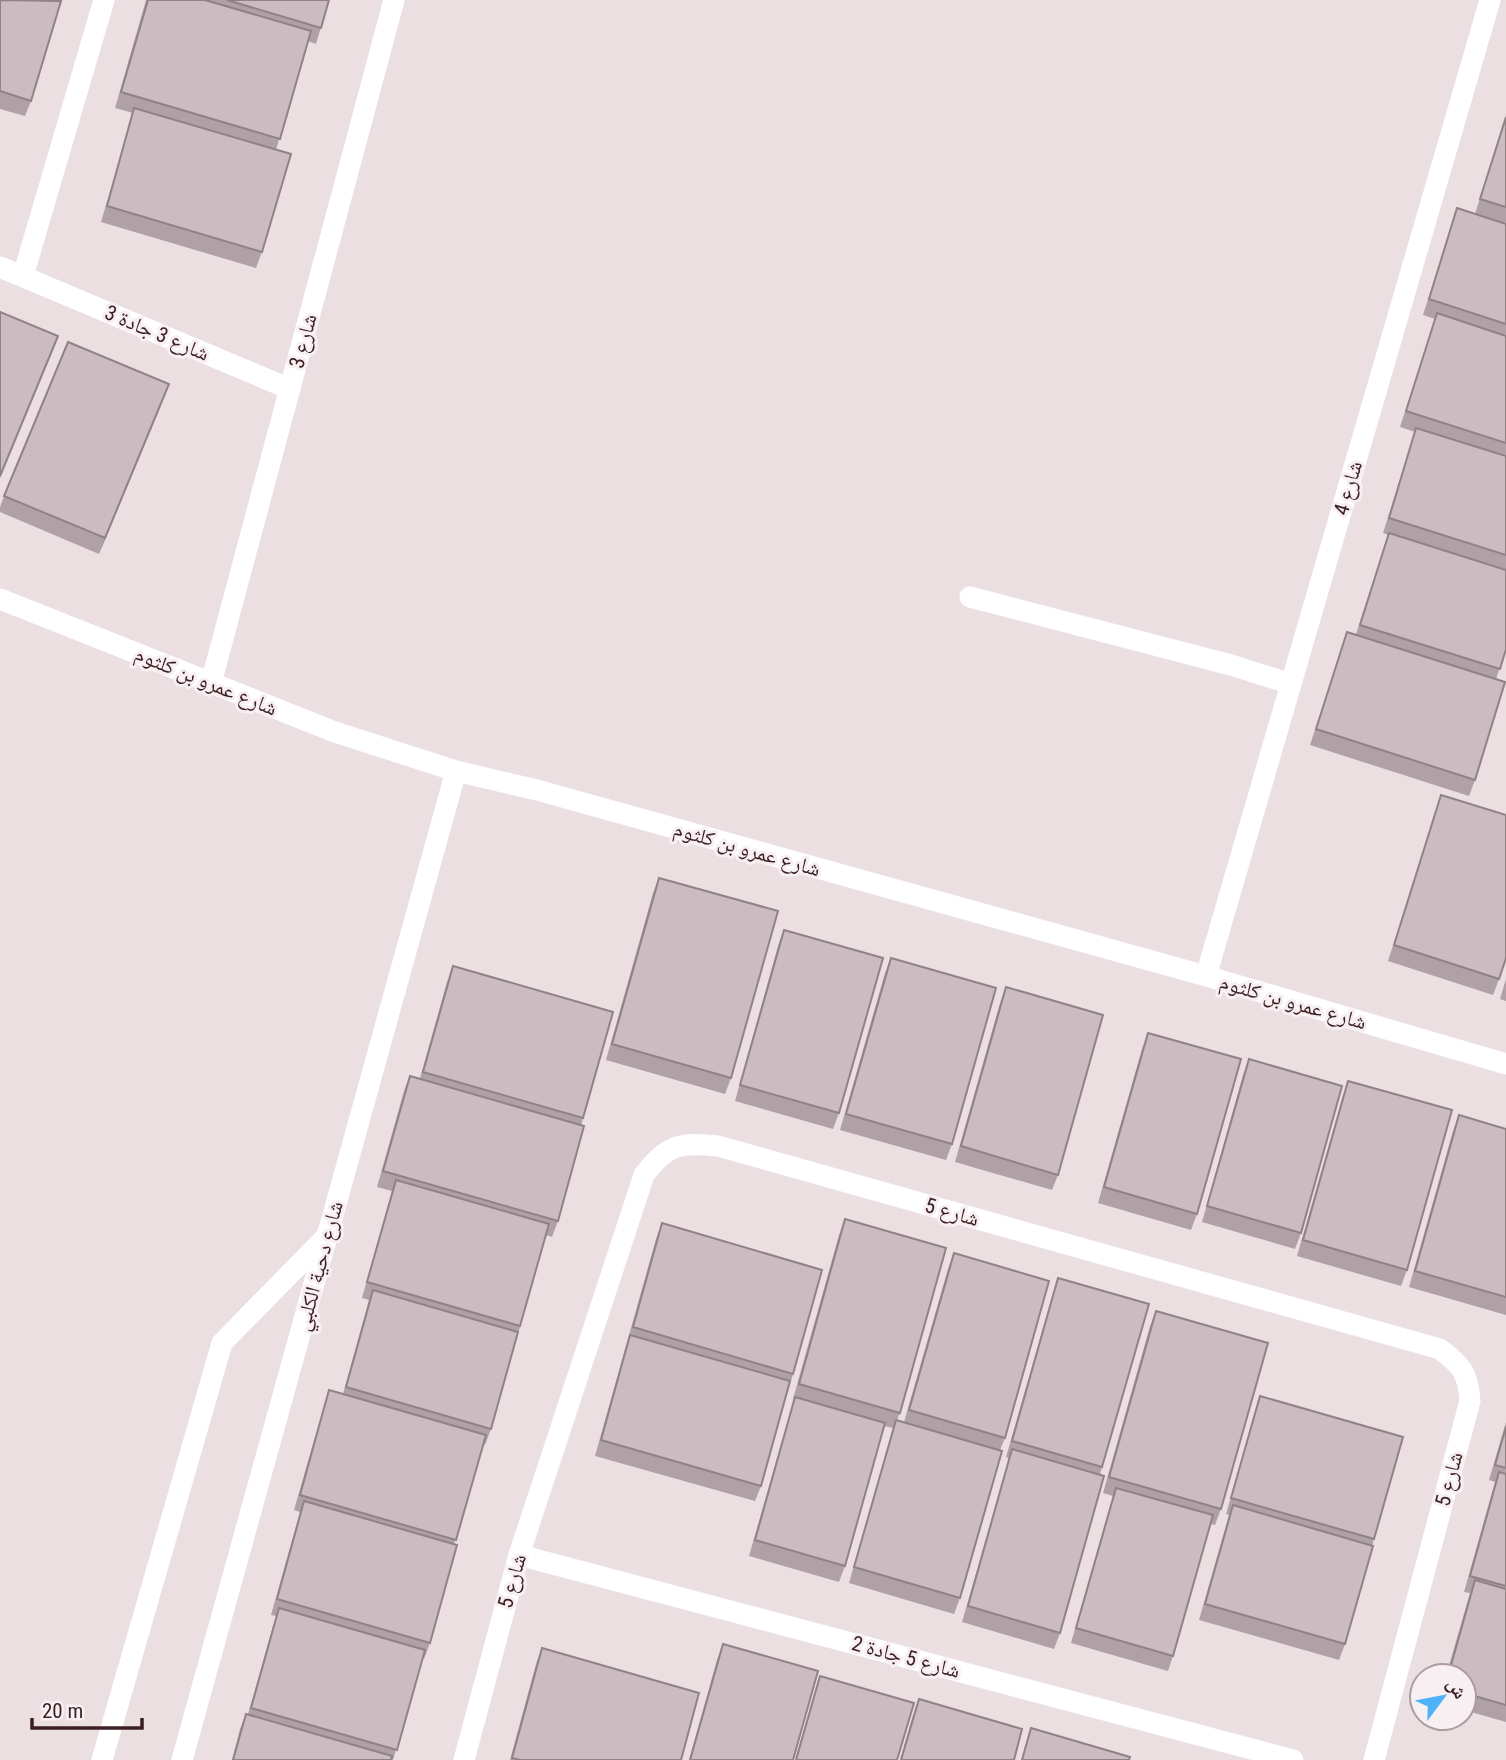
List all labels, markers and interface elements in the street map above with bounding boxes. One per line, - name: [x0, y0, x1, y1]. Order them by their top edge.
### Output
- street label: شارع 3 جادة 3: [101, 300, 213, 367]
- street label: شارع 3: [284, 311, 323, 371]
- street label: شارع 4: [1329, 458, 1368, 518]
- street label: شارع عمرو بن كلثوم: [130, 641, 281, 722]
- street label: شارع عمرو بن كلثوم: [670, 817, 823, 883]
- street label: شارع عمرو بن كلثوم: [1216, 970, 1369, 1036]
- street label: شارع 5: [922, 1193, 982, 1232]
- street label: شارع دحية الكلبي: [290, 1198, 352, 1335]
- street label: شارع 5: [1430, 1449, 1469, 1509]
- street label: شارع 5: [493, 1551, 532, 1611]
- street label: شارع 5 جادة 2: [849, 1631, 963, 1684]
- north arrow: [1408, 1662, 1478, 1732]
- text: ش: [1442, 1674, 1472, 1703]
- scale bar: [32, 1686, 142, 1730]
- text: 20 m: [42, 1699, 83, 1723]

